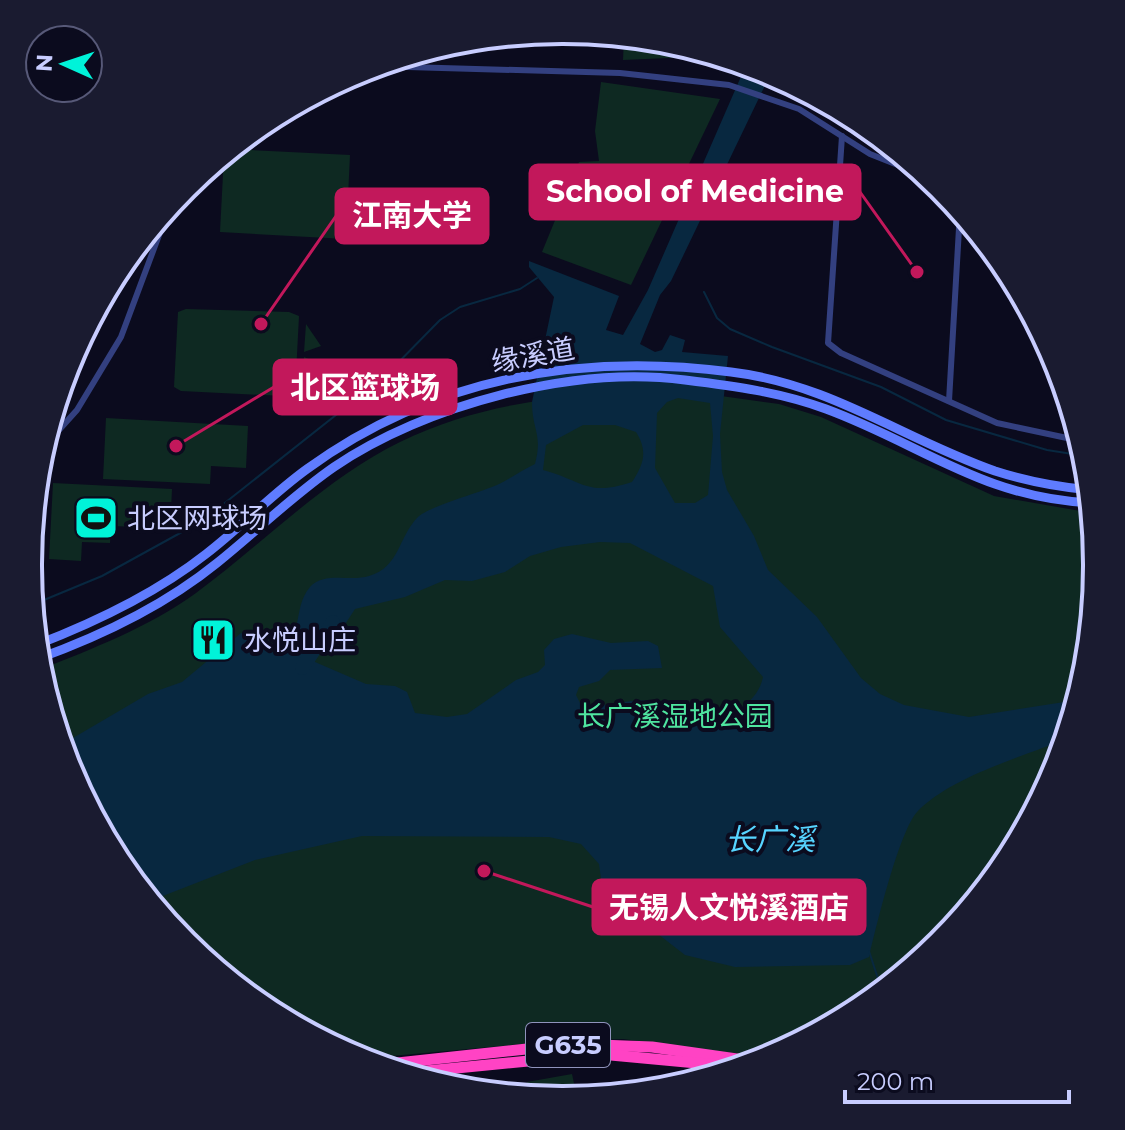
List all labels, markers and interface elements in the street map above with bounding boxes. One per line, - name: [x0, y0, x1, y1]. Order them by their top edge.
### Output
- north arrow: [24, 24, 104, 104]
- text: N: [31, 53, 58, 73]
- callout: School of Medicine: [530, 165, 860, 219]
- text: School of Medicine: [546, 173, 844, 210]
- callout: 江南大学: [336, 189, 488, 243]
- text: 江南大学: [352, 197, 472, 234]
- street label: 缘溪道: [489, 331, 577, 379]
- callout: 北区篮球场: [274, 360, 456, 414]
- text: 北区篮球场: [290, 369, 440, 406]
- sports icon: 北区网球场: [72, 494, 120, 542]
- place label: 北区网球场: [127, 501, 267, 535]
- restaurant icon: 水悦山庄: [189, 616, 237, 664]
- place label: 水悦山庄: [244, 623, 356, 657]
- park label: 长广溪湿地公园: [577, 699, 773, 733]
- water label: 长广溪: [725, 821, 818, 858]
- callout: 无锡人文悦溪酒店: [593, 880, 865, 934]
- text: 无锡人文悦溪酒店: [609, 889, 849, 926]
- road number: G635: [526, 1023, 610, 1067]
- scale bar: [845, 1054, 1069, 1104]
- text: 200 m: [857, 1067, 934, 1096]

